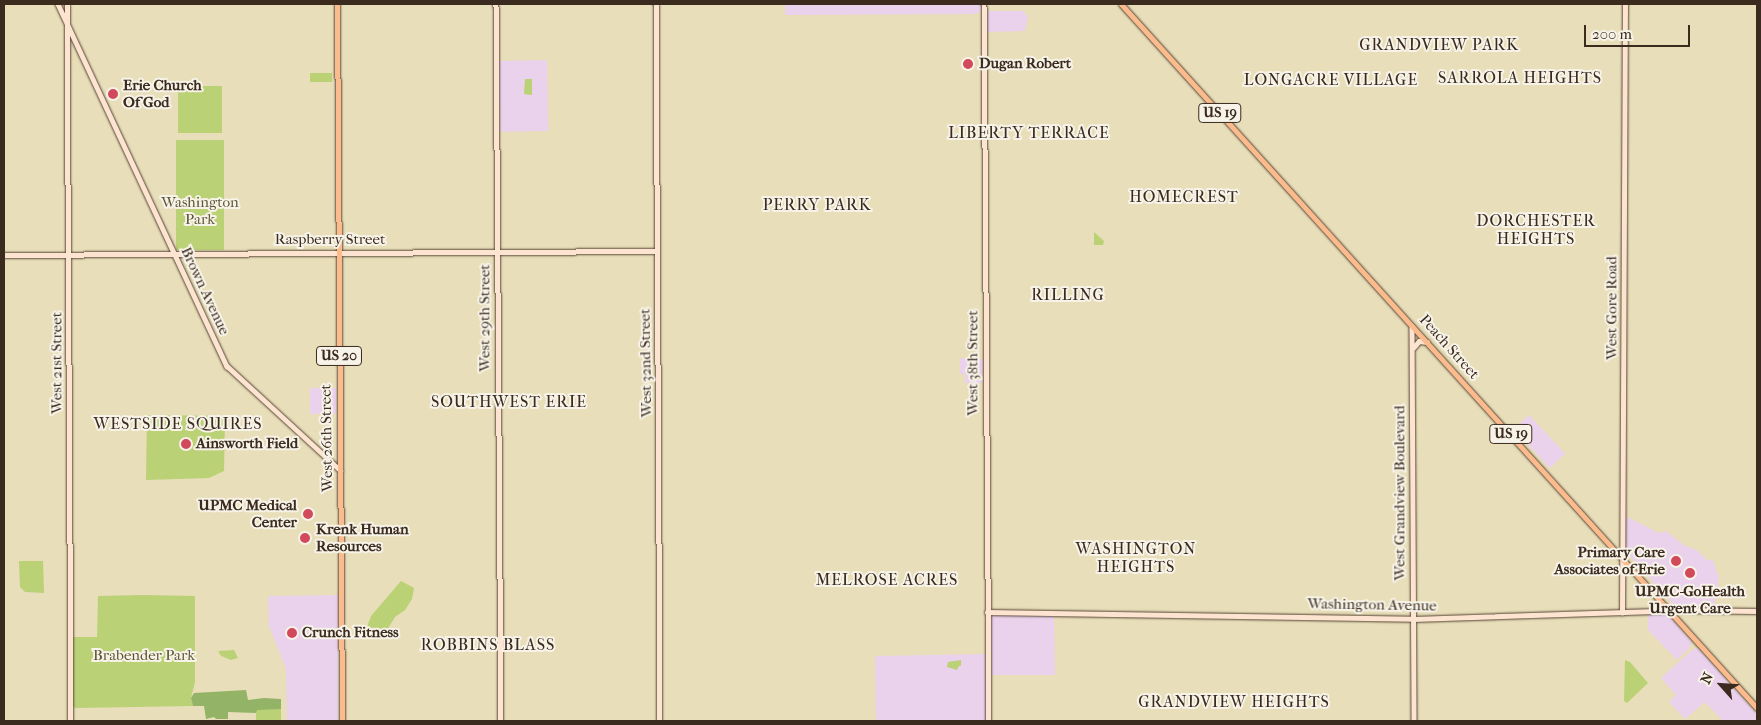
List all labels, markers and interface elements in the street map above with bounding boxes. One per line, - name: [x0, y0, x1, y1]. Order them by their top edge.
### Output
- scale bar: [1586, 15, 1692, 47]
- text: 200 m: [1592, 25, 1632, 43]
- district label: GRANDVIEW PARK: [1357, 35, 1521, 55]
- place label: Dugan Robert: [979, 55, 1071, 73]
- marker: Dugan Robert: [961, 57, 975, 71]
- district label: SARROLA HEIGHTS: [1436, 68, 1604, 88]
- district label: LONGACRE VILLAGE: [1242, 70, 1420, 90]
- place label: Erie Church Of God: [123, 76, 202, 111]
- marker: Erie Church Of God: [107, 88, 119, 100]
- road number: US 19: [1198, 102, 1242, 125]
- district label: LIBERTY TERRACE: [946, 123, 1112, 143]
- district label: HOMECREST: [1128, 187, 1240, 207]
- park label: Washington Park: [161, 193, 239, 228]
- district label: PERRY PARK: [761, 195, 873, 215]
- district label: DORCHESTER HEIGHTS: [1475, 211, 1597, 249]
- street label: Raspberry Street: [275, 231, 385, 249]
- street label: Brown Avenue: [177, 244, 233, 338]
- street label: West Gore Road: [1603, 256, 1621, 360]
- street label: West 29th Street: [476, 264, 494, 372]
- district label: RILLING: [1030, 285, 1106, 305]
- street label: West 32nd Street: [636, 308, 656, 418]
- street label: West 38th Street: [964, 310, 982, 416]
- street label: Peach Street: [1415, 311, 1483, 383]
- street label: West 21st Street: [48, 312, 66, 414]
- road number: US 20: [315, 344, 363, 368]
- street label: West 26th Street: [317, 384, 337, 492]
- district label: SOUTHWEST ERIE: [429, 392, 589, 412]
- street label: West Grandview Boulevard: [1391, 405, 1409, 581]
- district label: WESTSIDE SQUIRES: [92, 414, 264, 434]
- road number: US 19: [1488, 422, 1534, 446]
- place label: Ainsworth Field: [196, 435, 298, 453]
- marker: Ainsworth Field: [180, 438, 192, 450]
- place label: UPMC Medical Center: [198, 496, 297, 531]
- marker: UPMC Medical Center: [301, 507, 315, 521]
- place label: Krenk Human Resources: [316, 520, 409, 555]
- marker: Krenk Human Resources: [298, 531, 312, 545]
- district label: WASHINGTON HEIGHTS: [1074, 539, 1198, 577]
- place label: Primary Care Associates of Erie: [1554, 543, 1665, 578]
- marker: Primary Care Associates of Erie: [1669, 554, 1683, 568]
- marker: UPMC-GoHealth Urgent Care: [1683, 566, 1697, 580]
- district label: MELROSE ACRES: [814, 570, 960, 590]
- place label: UPMC-GoHealth Urgent Care: [1635, 582, 1745, 617]
- street label: Washington Avenue: [1307, 595, 1437, 615]
- place label: Crunch Fitness: [302, 624, 399, 642]
- marker: Crunch Fitness: [286, 627, 298, 639]
- district label: ROBBINS BLASS: [419, 635, 557, 655]
- park label: Brabender Park: [93, 647, 195, 665]
- north arrow: [1696, 660, 1746, 710]
- text: N: [1697, 670, 1717, 687]
- district label: GRANDVIEW HEIGHTS: [1136, 692, 1332, 712]

